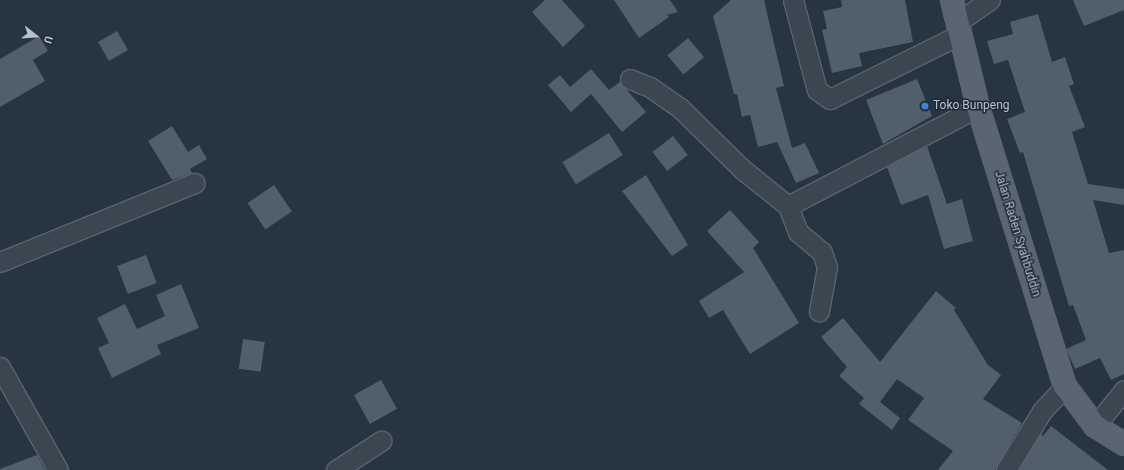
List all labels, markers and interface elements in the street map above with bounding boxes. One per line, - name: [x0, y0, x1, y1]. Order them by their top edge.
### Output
- north arrow: [16, 16, 56, 56]
- text: U: [41, 34, 55, 45]
- place label: Toko Bunpeng: [933, 99, 1010, 113]
- marker: Toko Bunpeng: [920, 101, 930, 111]
- street label: Jalan Raden Syahbuddin: [991, 169, 1043, 299]

